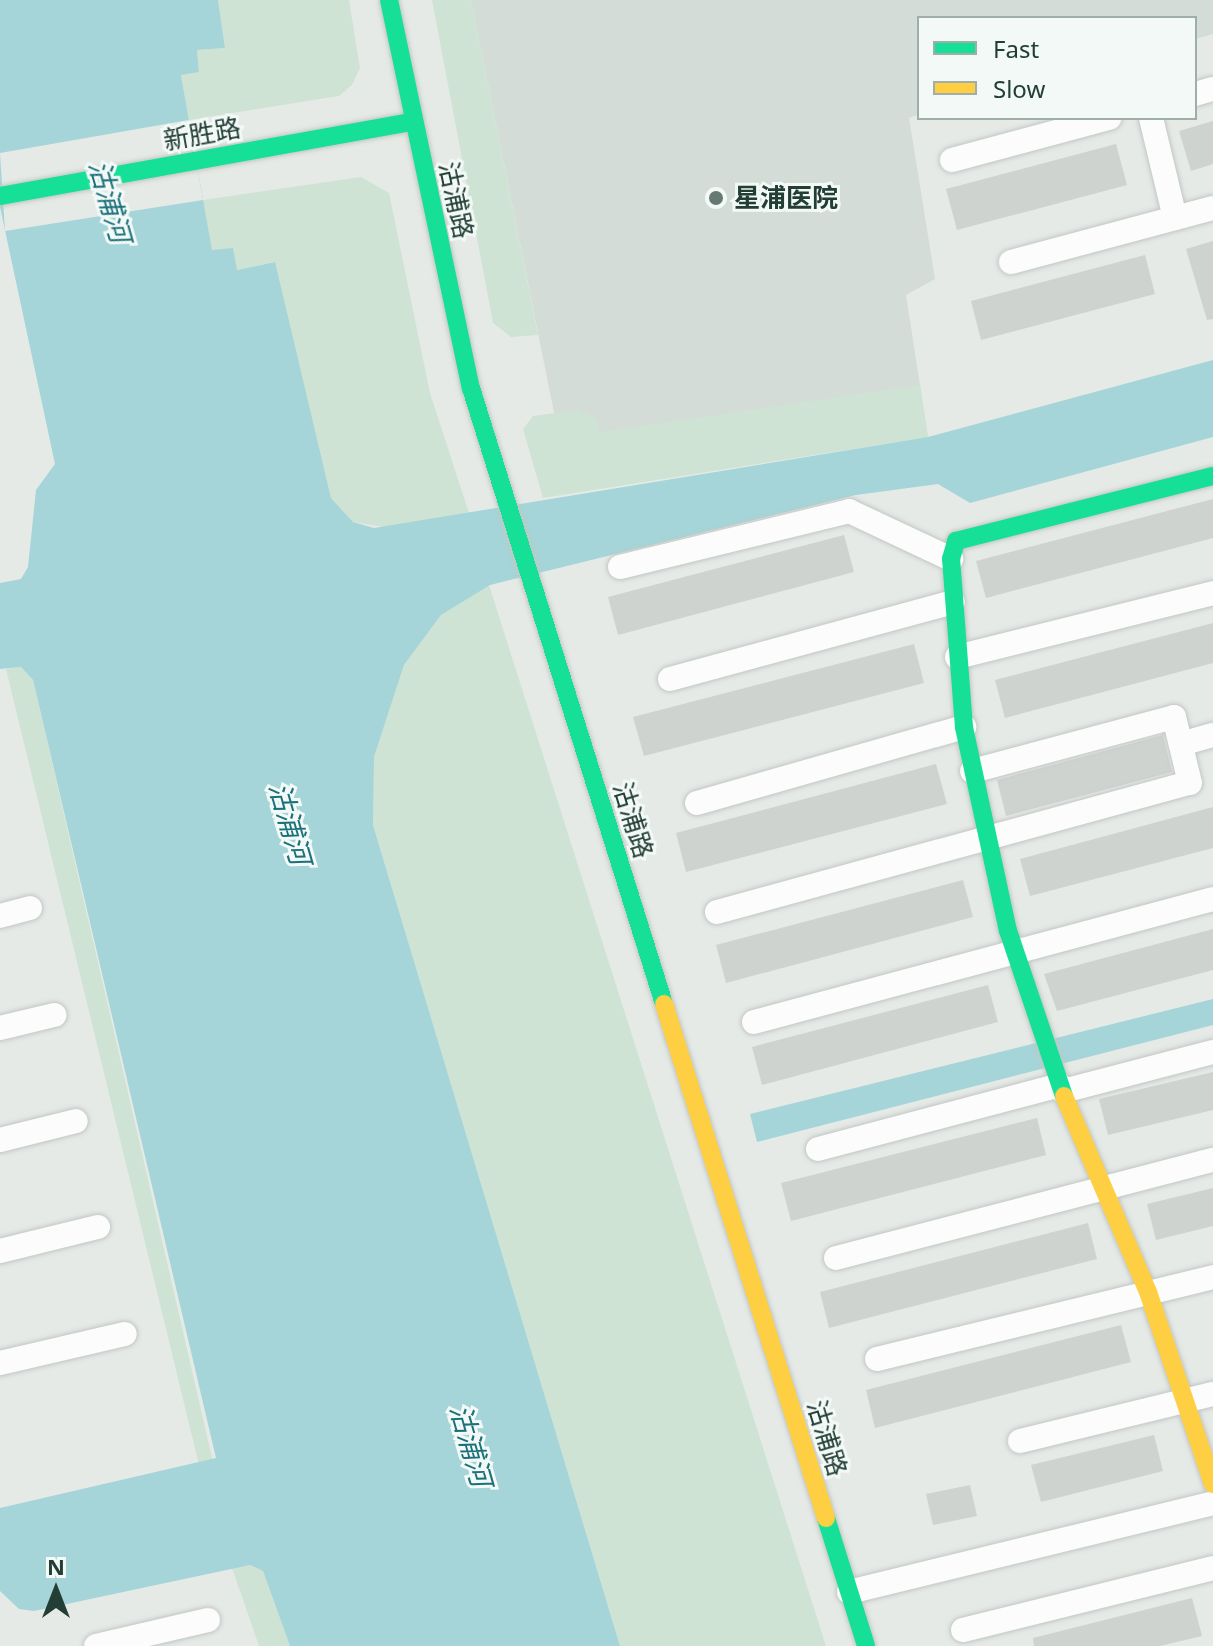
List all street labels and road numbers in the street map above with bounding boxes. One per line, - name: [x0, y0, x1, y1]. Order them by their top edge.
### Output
- street label: 新胜路: [161, 112, 243, 156]
- street label: 沽浦路: [433, 159, 479, 241]
- street label: 沽浦路: [607, 778, 659, 862]
- street label: 沽浦路: [801, 1396, 853, 1480]

